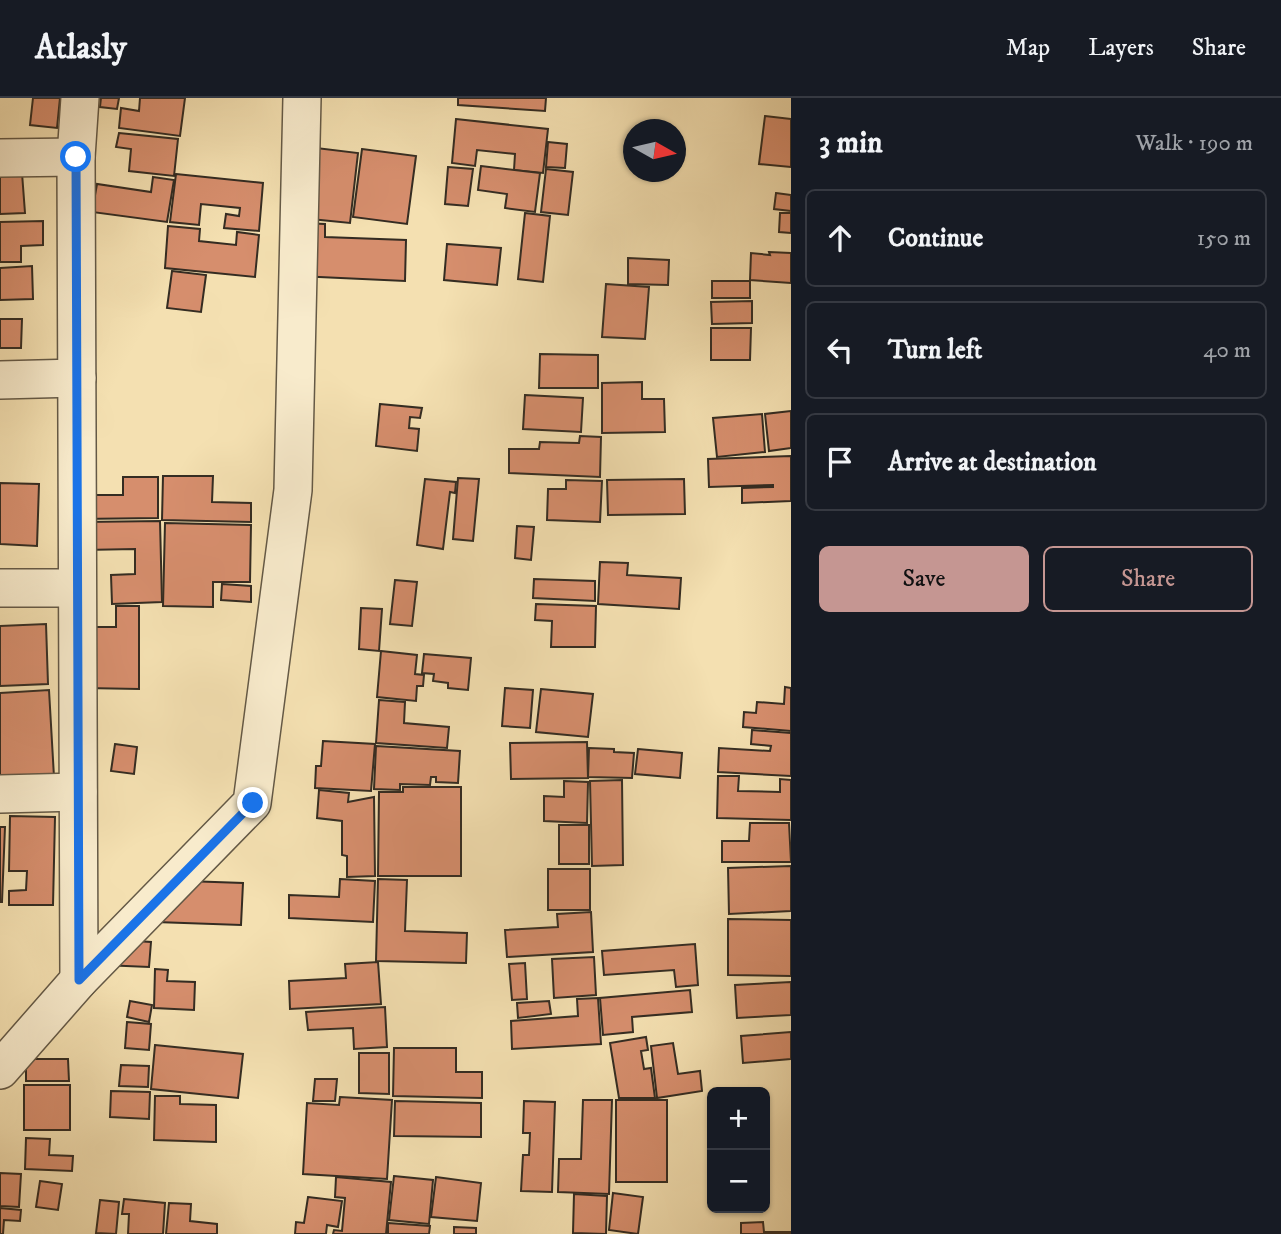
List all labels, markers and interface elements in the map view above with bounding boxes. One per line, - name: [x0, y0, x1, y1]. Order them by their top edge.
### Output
- text: Atlasly: [35, 28, 127, 69]
- text: Map: [1006, 33, 1050, 63]
- text: Layers: [1088, 33, 1154, 63]
- text: Share: [1192, 33, 1246, 63]
- north arrow: [623, 119, 686, 182]
- text: 3 min: [819, 125, 883, 162]
- text: Walk · 190 m: [1135, 129, 1253, 158]
- route start: [60, 141, 91, 172]
- icon: ahead: [821, 219, 859, 257]
- text: Continue: [888, 222, 983, 255]
- text: 150 m: [1197, 224, 1251, 253]
- icon: left: [821, 331, 859, 369]
- text: Turn left: [888, 334, 982, 367]
- text: 40 m: [1203, 336, 1251, 365]
- icon: arrive: [821, 443, 859, 481]
- text: Arrive at destination: [888, 446, 1097, 479]
- button: Save: [819, 546, 1029, 612]
- button: Share: [1043, 546, 1253, 612]
- route end: [237, 787, 268, 818]
- map controls: [707, 1087, 770, 1213]
- button: +: [707, 1087, 770, 1150]
- button: −: [707, 1150, 770, 1213]

